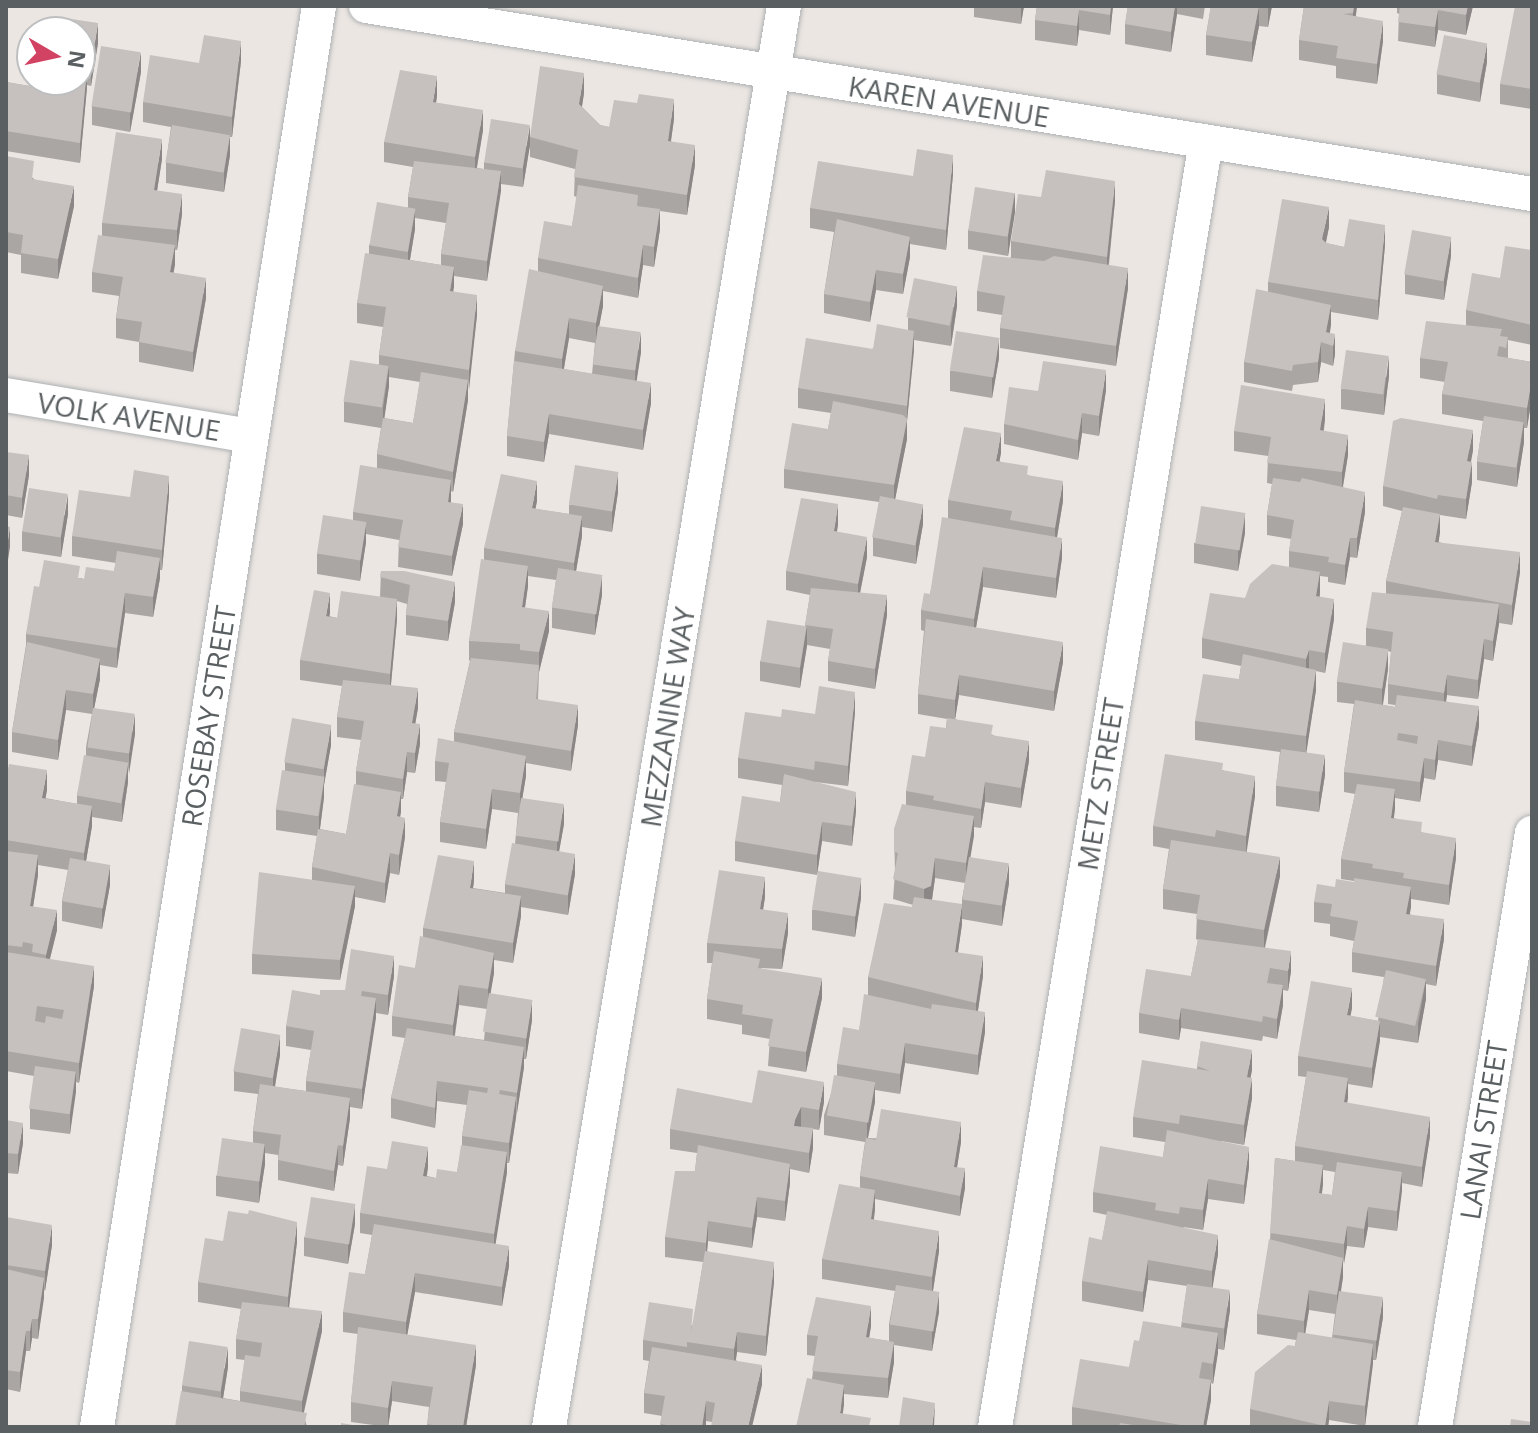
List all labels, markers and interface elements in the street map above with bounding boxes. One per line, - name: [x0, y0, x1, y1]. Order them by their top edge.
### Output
- north arrow: [16, 16, 96, 96]
- text: N: [62, 48, 94, 71]
- street label: KAREN AVENUE: [846, 69, 1052, 133]
- street label: VOLK AVENUE: [35, 385, 223, 447]
- street label: ROSEBAY STREET: [174, 603, 242, 829]
- street label: MEZZANINE WAY: [633, 604, 701, 830]
- street label: METZ STREET: [1070, 695, 1130, 873]
- street label: LANAI STREET: [1452, 1038, 1514, 1222]

